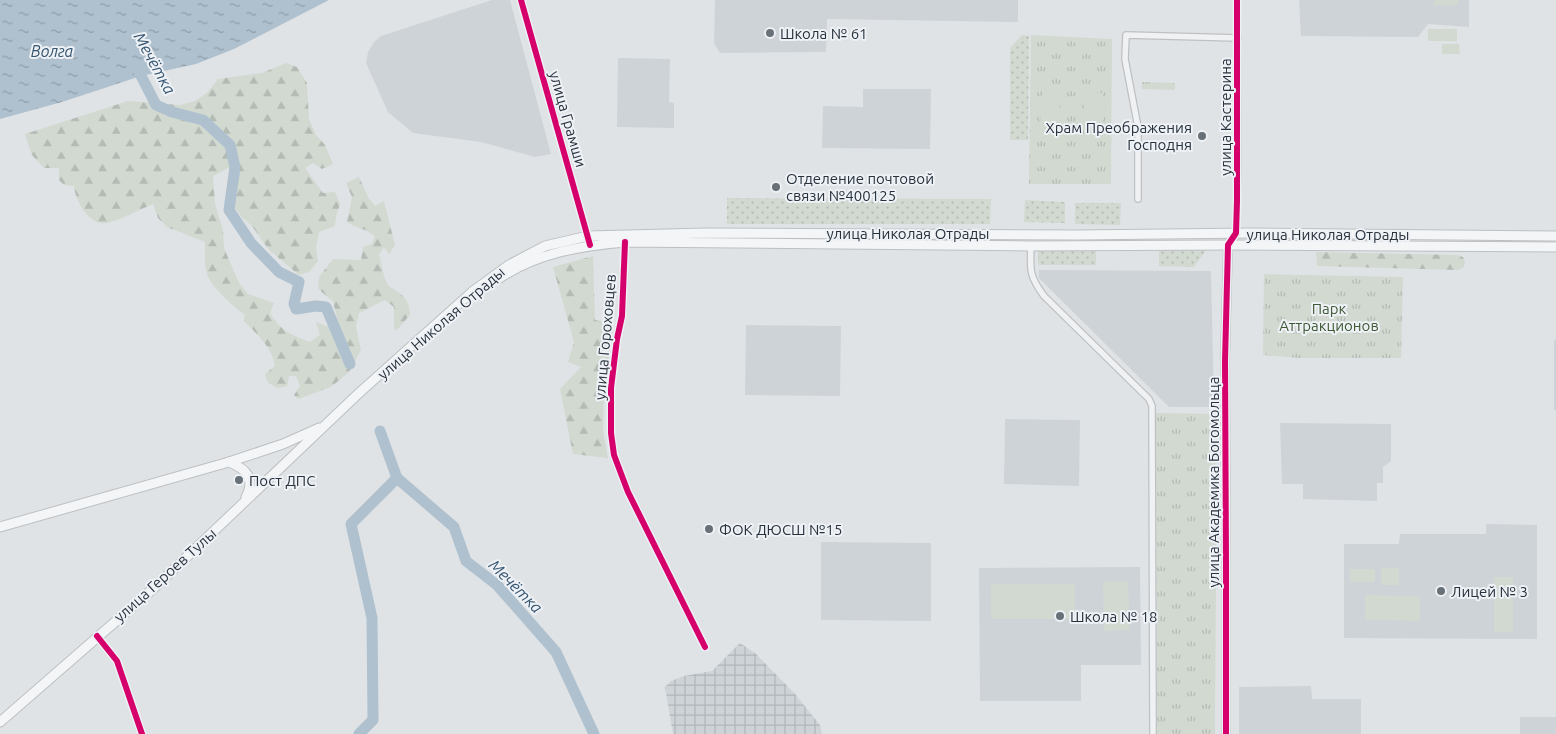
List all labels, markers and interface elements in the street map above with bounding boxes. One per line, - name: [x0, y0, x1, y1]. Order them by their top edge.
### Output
- place label: Школа № 61: [780, 25, 868, 42]
- marker: Школа № 61: [764, 27, 776, 39]
- water label: Мечётка: [131, 29, 179, 97]
- water label: Волга: [31, 42, 74, 60]
- street label: улица Кастерина: [1217, 58, 1234, 176]
- street label: улица Грамши: [546, 69, 590, 169]
- place label: Храм Преображения Господня: [1046, 119, 1192, 153]
- marker: Храм Преображения Господня: [1196, 130, 1208, 142]
- place label: Отделение почтовой связи №400125: [786, 170, 934, 204]
- marker: Отделение почтовой связи №400125: [770, 181, 782, 193]
- street label: улица Николая Отрады: [827, 225, 989, 242]
- street label: улица Николая Отрады: [1247, 226, 1409, 243]
- street label: улица Николая Отрады: [374, 263, 508, 383]
- street label: улица Гороховцев: [591, 273, 619, 401]
- park label: Парк Аттракционов: [1279, 300, 1379, 334]
- street label: улица Академика Богомольца: [1205, 377, 1222, 587]
- place label: Пост ДПС: [249, 472, 315, 489]
- marker: Пост ДПС: [233, 474, 245, 486]
- place label: ФОК ДЮСШ №15: [719, 521, 843, 538]
- marker: ФОК ДЮСШ №15: [703, 523, 715, 535]
- street label: улица Героев Тулы: [110, 525, 220, 625]
- water label: Мечётка: [486, 556, 547, 617]
- place label: Лицей № 3: [1451, 583, 1528, 600]
- marker: Лицей № 3: [1435, 585, 1447, 597]
- place label: Школа № 18: [1070, 608, 1158, 625]
- marker: Школа № 18: [1054, 610, 1066, 622]

